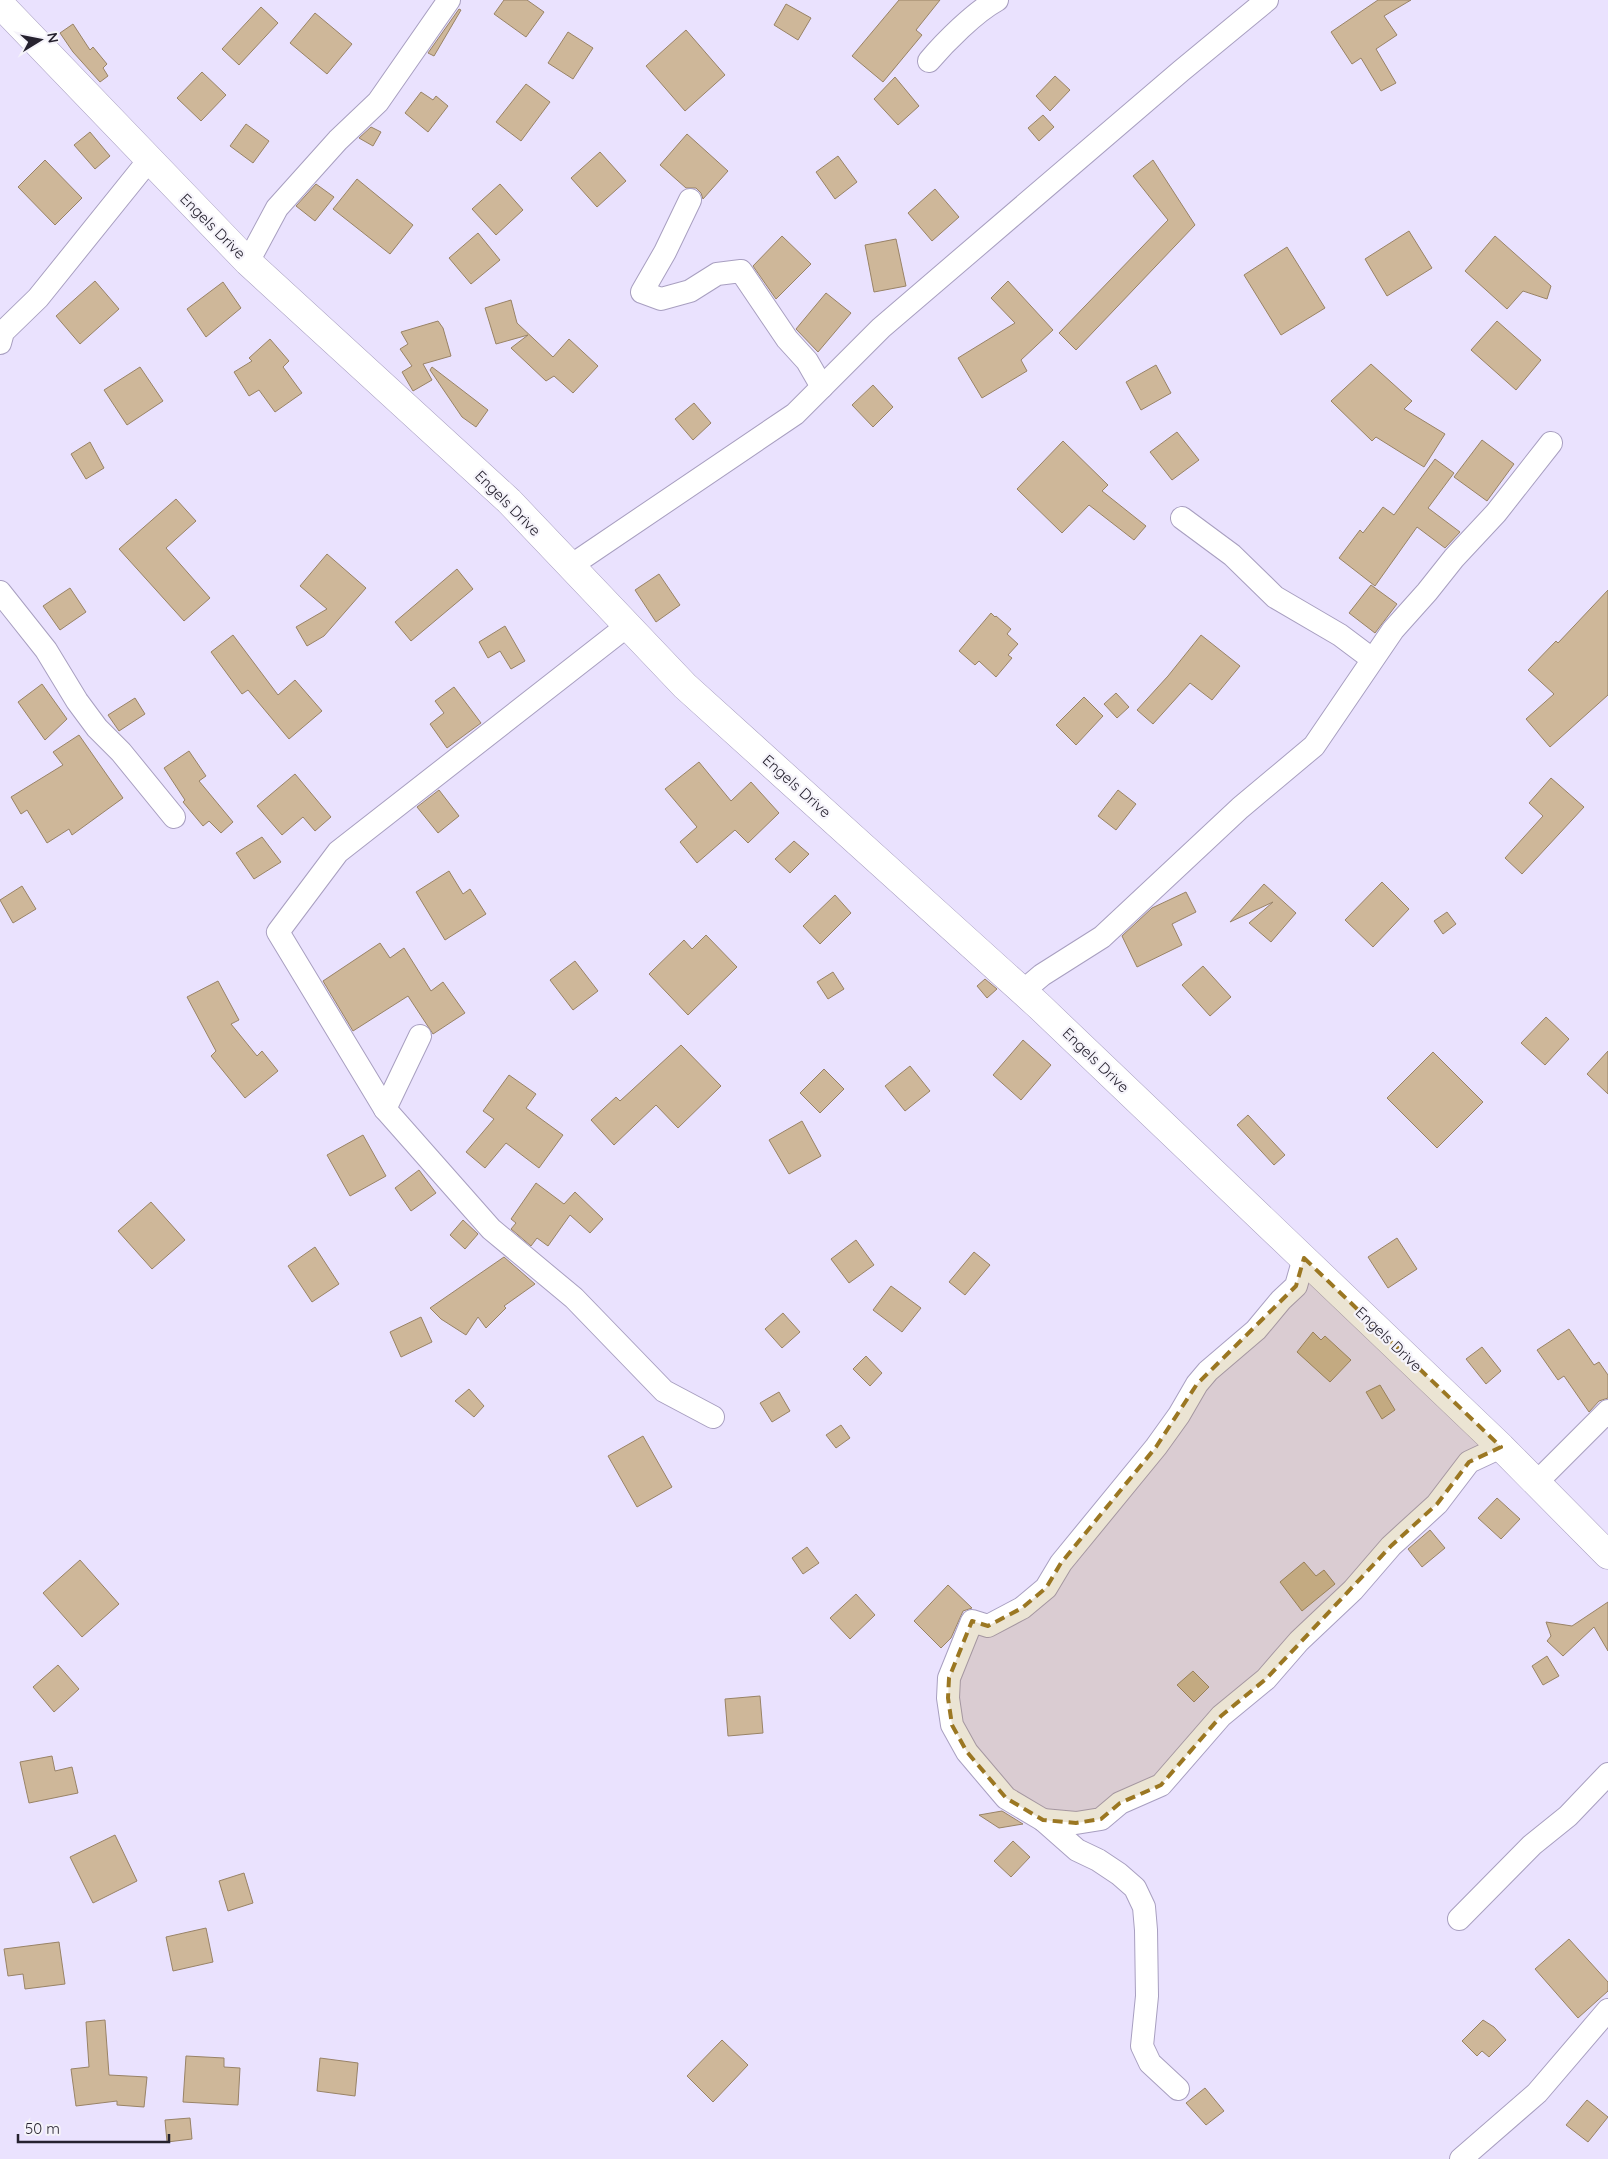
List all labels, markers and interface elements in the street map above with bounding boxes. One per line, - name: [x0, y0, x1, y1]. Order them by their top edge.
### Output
- north arrow: [15, 15, 65, 65]
- text: N: [43, 31, 63, 44]
- street label: Engels Drive: [176, 189, 250, 263]
- street label: Engels Drive: [471, 466, 545, 540]
- street label: Engels Drive: [759, 750, 835, 822]
- street label: Engels Drive: [1059, 1023, 1133, 1097]
- street label: Engels Drive: [1352, 1302, 1426, 1376]
- scale bar: [18, 2112, 169, 2144]
- text: 50 m: [25, 2119, 60, 2138]

